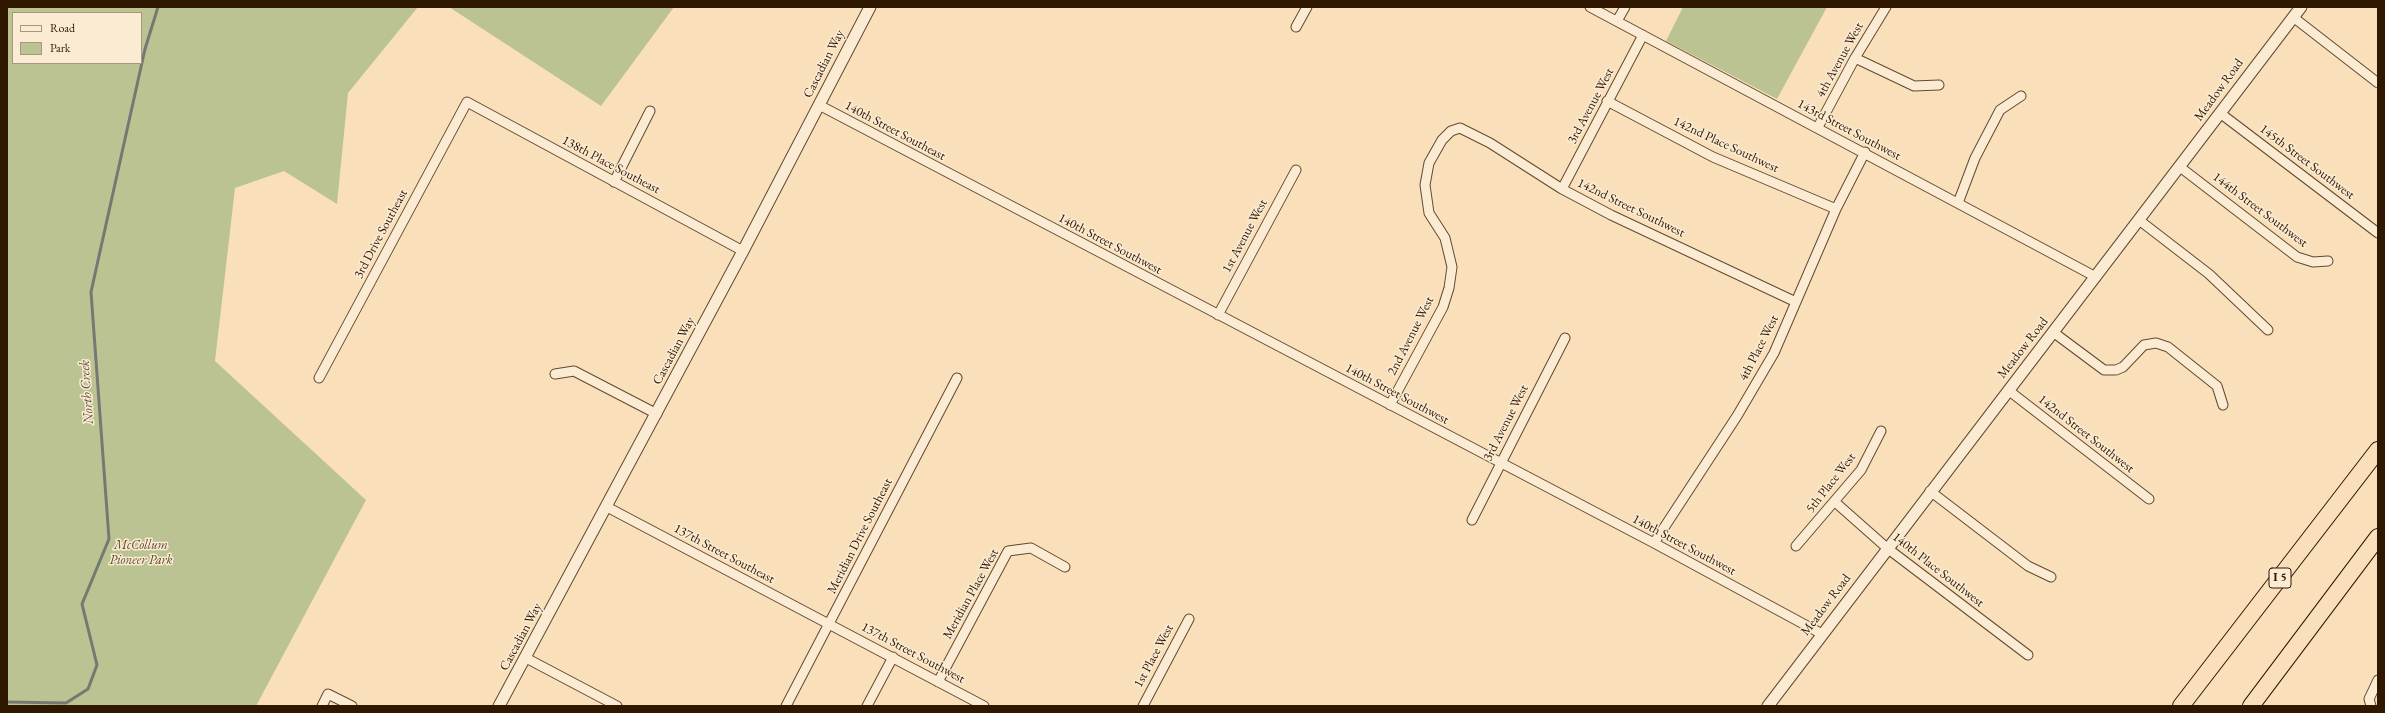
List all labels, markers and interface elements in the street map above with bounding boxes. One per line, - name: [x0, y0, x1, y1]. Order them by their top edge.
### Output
- legend: [12, 12, 142, 64]
- text: Road: [50, 20, 75, 36]
- street label: 4th Avenue West: [1813, 20, 1867, 100]
- street label: Cascadian Way: [800, 27, 848, 101]
- text: Park: [50, 40, 70, 56]
- street label: Meadow Road: [2191, 56, 2247, 124]
- street label: 3rd Avenue West: [1564, 65, 1618, 147]
- street label: 143rd Street Southwest: [1795, 96, 1903, 164]
- street label: 140th Street Southeast: [842, 98, 948, 164]
- street label: 142nd Place Southwest: [1671, 114, 1781, 176]
- street label: 145th Street Southwest: [2256, 121, 2358, 203]
- street label: 138th Place Southeast: [559, 133, 663, 197]
- street label: 144th Street Southwest: [2209, 169, 2311, 251]
- street label: 142nd Street Southwest: [1575, 175, 1687, 241]
- street label: 3rd Drive Southeast: [351, 187, 411, 281]
- street label: 1st Avenue West: [1219, 197, 1271, 275]
- street label: 140th Street Southwest: [1056, 210, 1164, 278]
- street label: 2nd Avenue West: [1384, 294, 1438, 378]
- street label: 4th Place West: [1736, 312, 1782, 384]
- street label: Cascadian Way: [650, 314, 698, 388]
- street label: Meadow Road: [1994, 314, 2052, 382]
- water label: North Creek: [76, 359, 98, 425]
- street label: 140th Street Southwest: [1343, 360, 1451, 428]
- street label: 3rd Avenue West: [1480, 382, 1532, 464]
- street label: 142nd Street Southwest: [2035, 392, 2137, 476]
- street label: 5th Place West: [1803, 450, 1859, 516]
- street label: Meridian Drive Southeast: [824, 476, 896, 596]
- street label: 140th Street Southwest: [1630, 511, 1738, 579]
- street label: 137th Street Southeast: [671, 521, 777, 587]
- street label: 140th Place Southwest: [1889, 529, 1987, 611]
- park label: McCollum Pioneer Park: [110, 537, 172, 568]
- street label: Meridian Place West: [940, 546, 1002, 642]
- road number: I 5: [2269, 568, 2291, 588]
- street label: Meadow Road: [1798, 571, 1854, 639]
- street label: Cascadian Way: [497, 600, 545, 674]
- street label: 137th Street Southwest: [859, 619, 967, 687]
- street label: 1st Place West: [1131, 622, 1177, 690]

